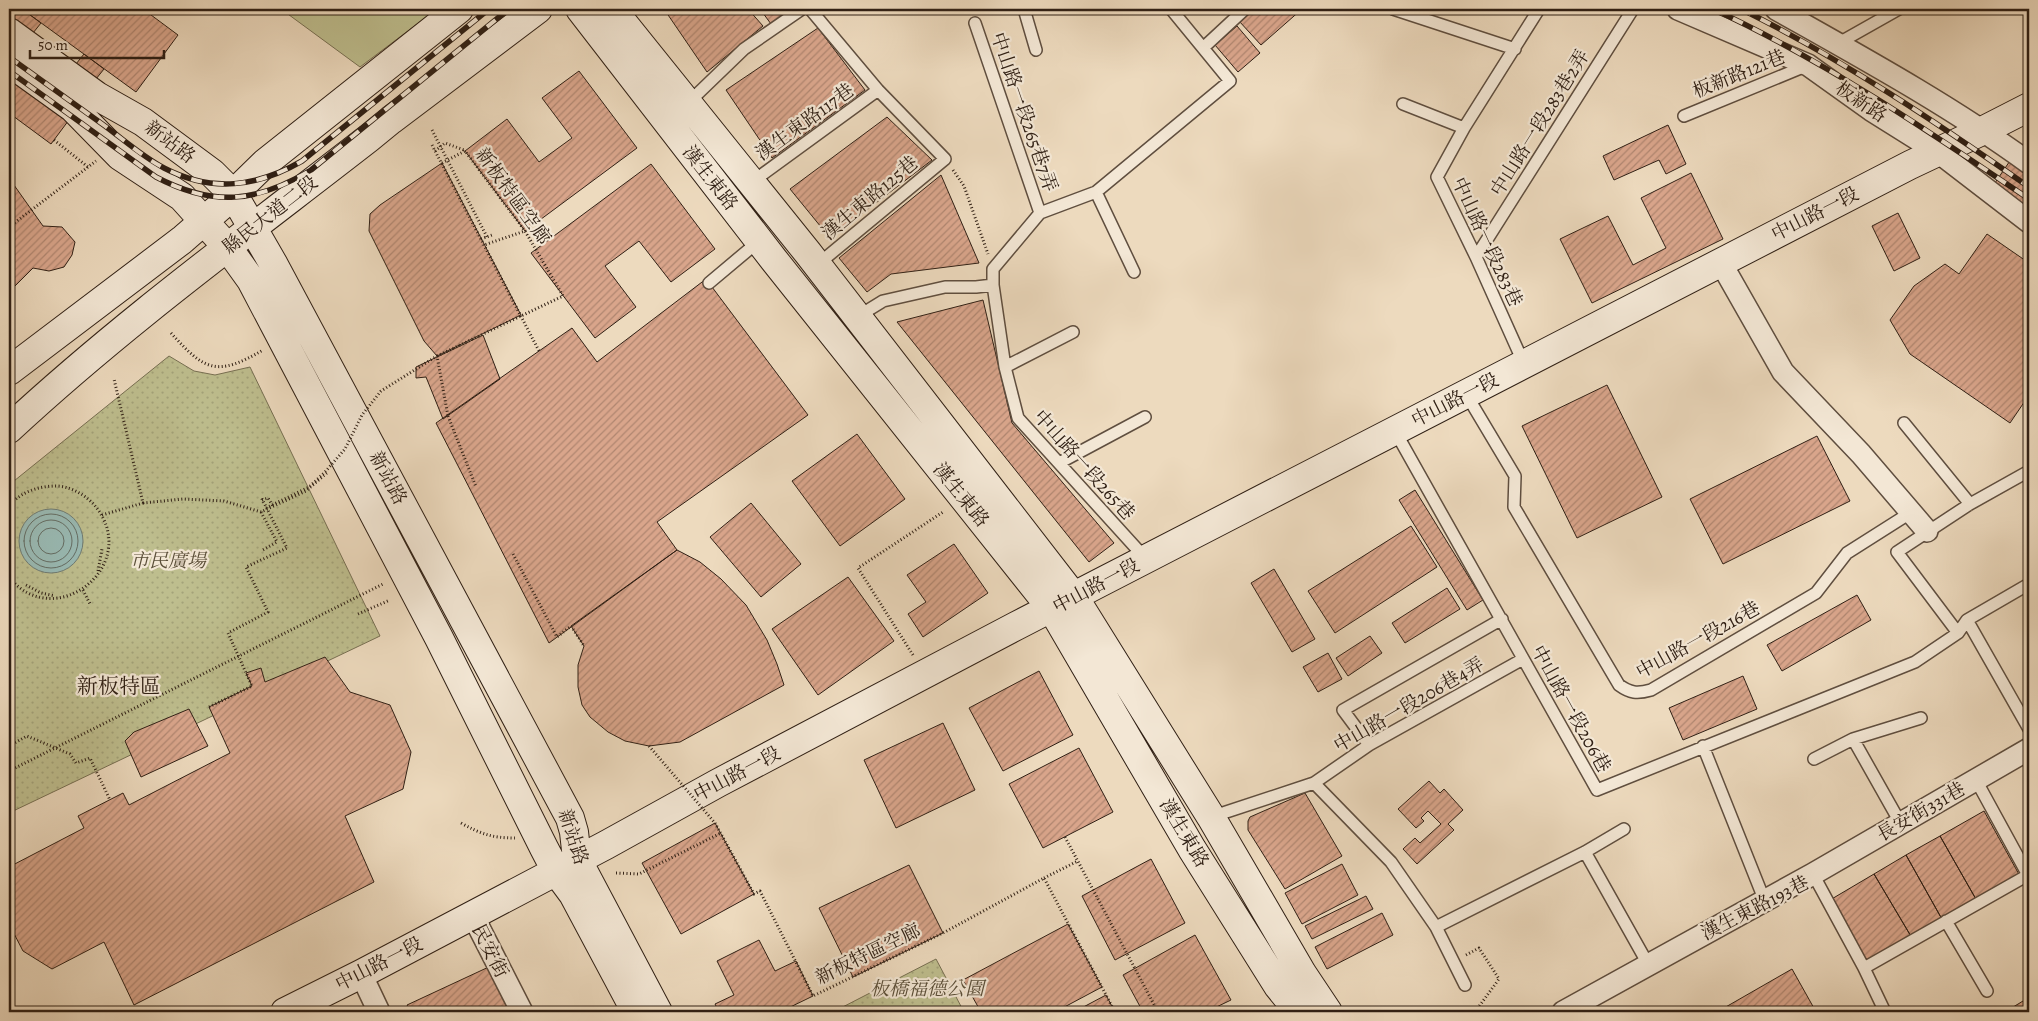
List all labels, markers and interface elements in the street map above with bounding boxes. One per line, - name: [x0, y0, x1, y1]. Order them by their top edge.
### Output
- scale bar: [30, 28, 164, 60]
- street label: 中山路一段265巷7弄: [985, 29, 1063, 195]
- text: 50 m: [38, 35, 68, 55]
- street label: 板新路121巷: [1689, 44, 1789, 104]
- street label: 中山路一段283巷2弄: [1484, 45, 1596, 201]
- street label: 板新路: [1830, 75, 1892, 129]
- street label: 漢生東路117巷: [750, 77, 860, 167]
- street label: 新站路: [139, 114, 201, 170]
- street label: 漢生東路: [676, 140, 744, 216]
- street label: 新板特區空廊: [469, 142, 557, 250]
- street label: 漢生東路125巷: [816, 150, 924, 246]
- street label: 縣民大道二段: [217, 170, 323, 260]
- street label: 中山路一段283巷: [1446, 173, 1528, 311]
- street label: 中山路一段: [1767, 181, 1863, 247]
- street label: 中山路一段: [1407, 367, 1503, 433]
- street label: 中山路一段265巷: [1028, 404, 1140, 526]
- street label: 新站路: [363, 447, 413, 509]
- street label: 漢生東路: [927, 457, 995, 533]
- park label: 市民廣場: [130, 548, 208, 574]
- street label: 中山路一段: [1048, 552, 1144, 620]
- street label: 中山路一段216巷: [1631, 595, 1765, 685]
- street label: 中山路一段206巷: [1525, 641, 1617, 777]
- street label: 中山路一段206巷4弄: [1329, 651, 1489, 759]
- district label: 新板特區: [77, 672, 161, 700]
- street label: 中山路一段: [689, 740, 785, 808]
- street label: 長安街331巷: [1872, 776, 1970, 848]
- street label: 漢生東路: [1153, 794, 1215, 872]
- street label: 新站路: [552, 806, 594, 868]
- street label: 漢生東路193巷: [1697, 870, 1813, 946]
- street label: 新板特區空廊: [811, 917, 925, 991]
- street label: 民安街: [465, 920, 515, 982]
- street label: 中山路一段: [331, 931, 427, 997]
- park label: 板橋福德公園: [870, 976, 987, 1002]

